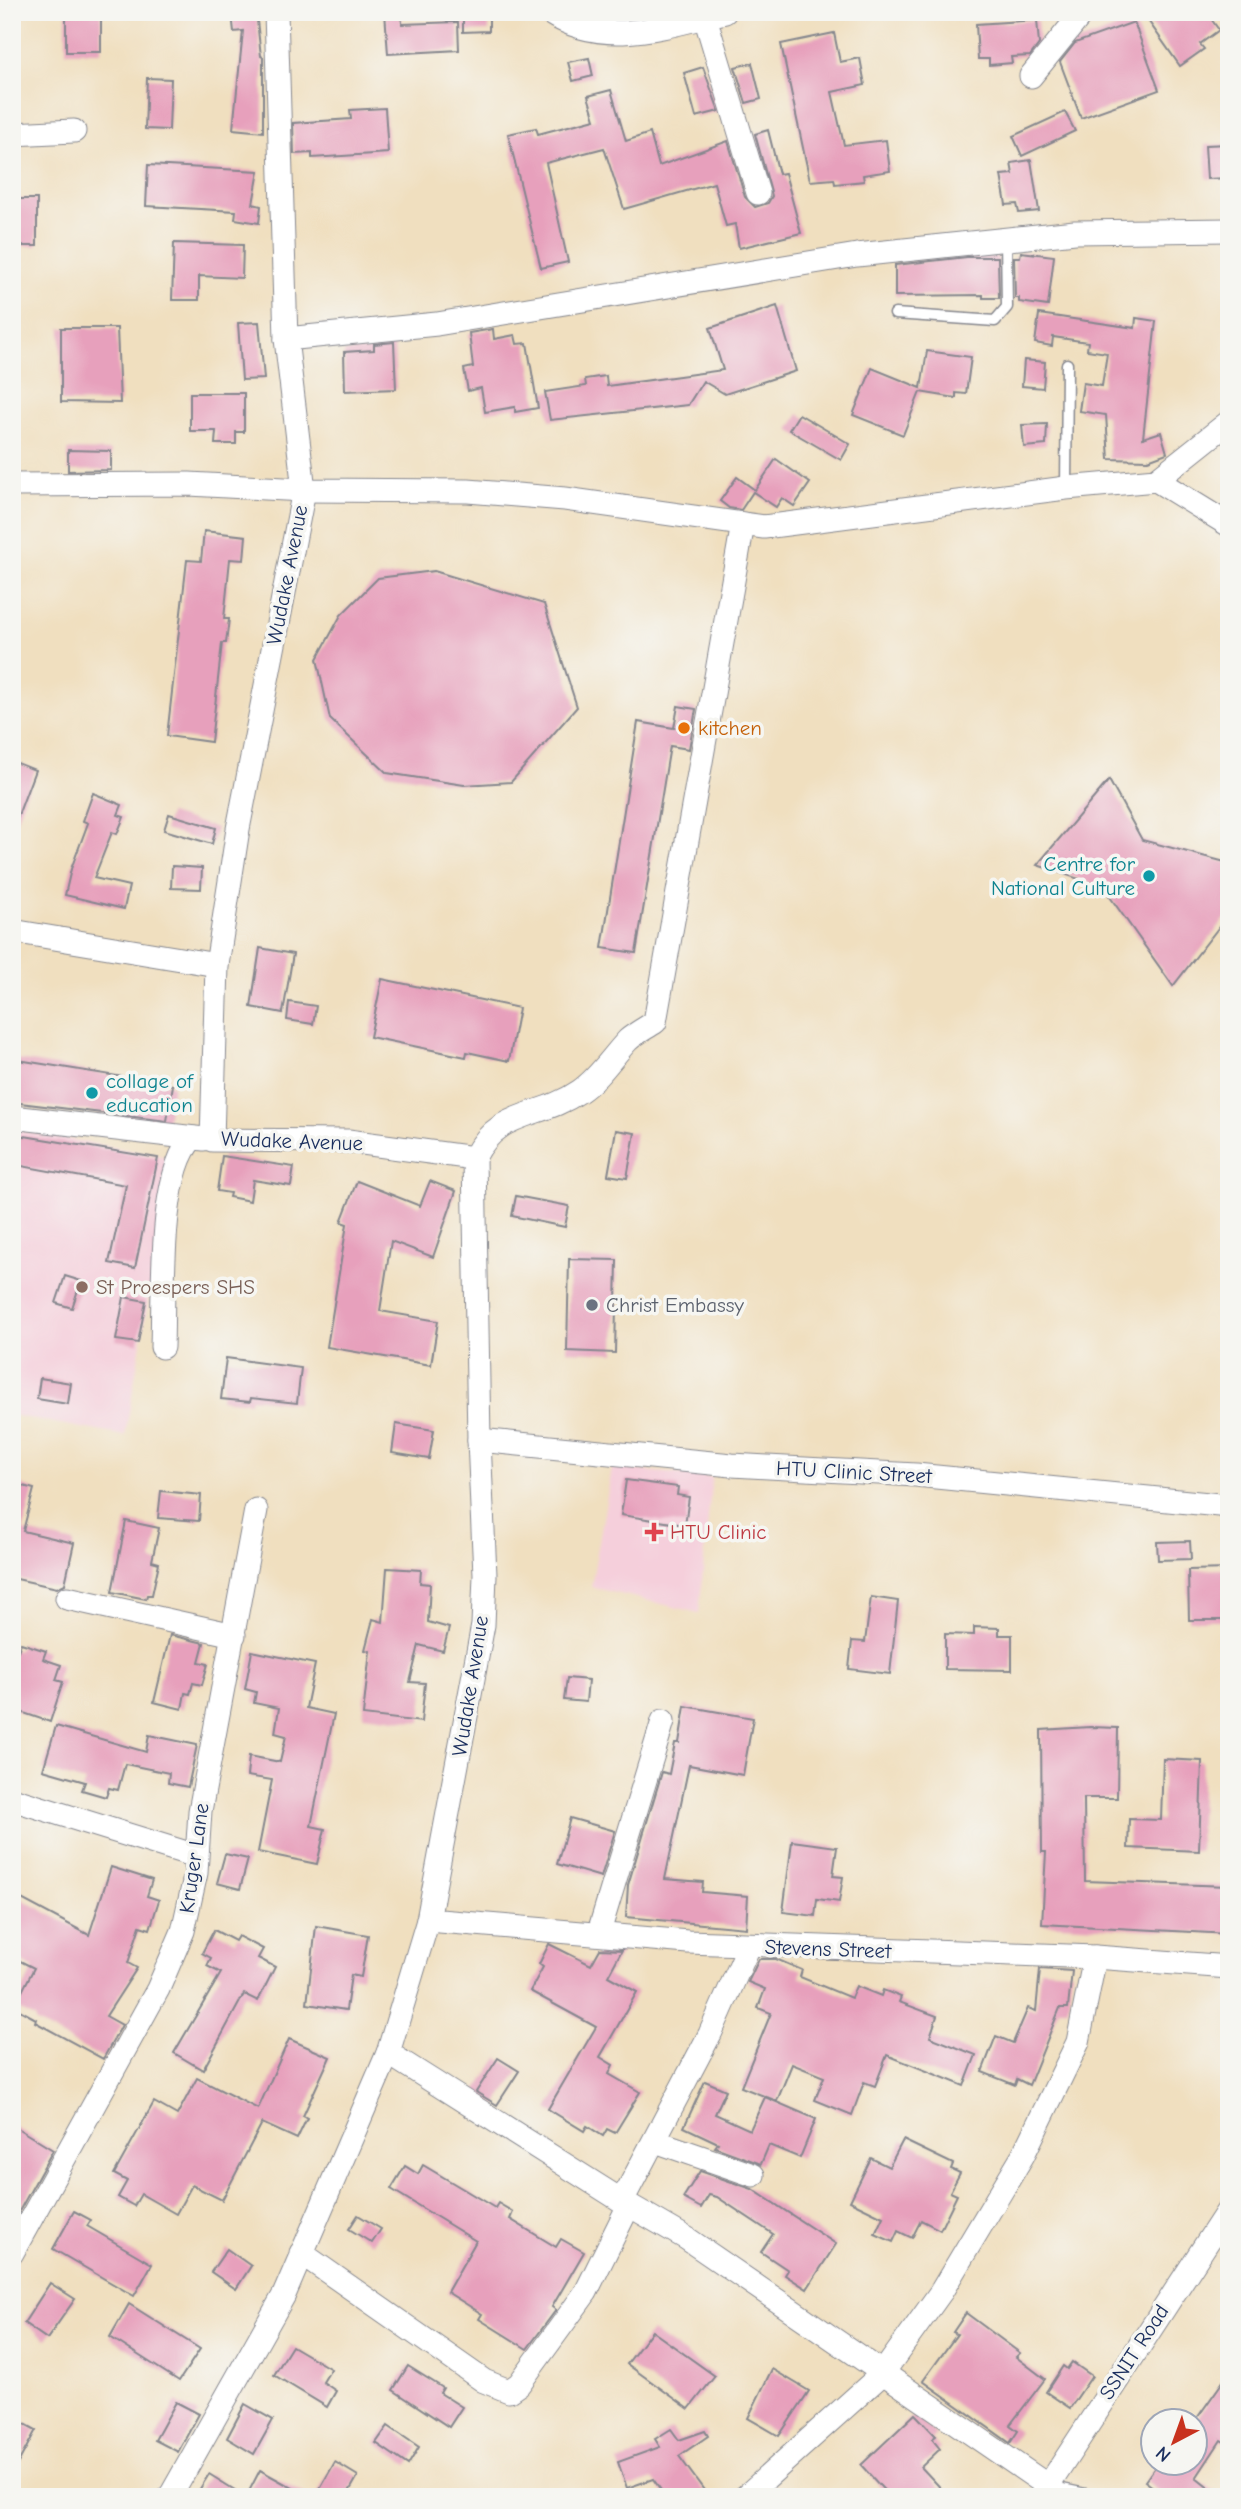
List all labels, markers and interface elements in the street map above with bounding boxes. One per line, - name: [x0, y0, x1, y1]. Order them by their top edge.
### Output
- street label: Wudake Avenue: [262, 503, 312, 647]
- place label: kitchen: [698, 716, 762, 740]
- marker: kitchen: [676, 720, 692, 736]
- place label: Centre for National Culture: [991, 852, 1136, 900]
- marker: Centre for National Culture: [1141, 868, 1157, 884]
- place label: collage of education: [106, 1069, 194, 1117]
- marker: collage of education: [84, 1085, 100, 1101]
- street label: Wudake Avenue: [221, 1127, 363, 1155]
- place label: St Proespers SHS: [96, 1275, 255, 1299]
- marker: St Proespers SHS: [74, 1279, 90, 1295]
- place label: Christ Embassy: [606, 1293, 745, 1317]
- marker: Christ Embassy: [584, 1297, 600, 1313]
- street label: HTU Clinic Street: [775, 1456, 934, 1488]
- place label: HTU Clinic: [670, 1520, 766, 1544]
- marker: HTU Clinic: [644, 1522, 664, 1542]
- street label: Wudake Avenue: [447, 1614, 493, 1758]
- street label: Kruger Lane: [174, 1801, 214, 1915]
- street label: Stevens Street: [764, 1935, 893, 1963]
- street label: SSNIT Road: [1094, 2300, 1174, 2404]
- north arrow: [1140, 2408, 1210, 2478]
- text: N: [1152, 2442, 1175, 2466]

